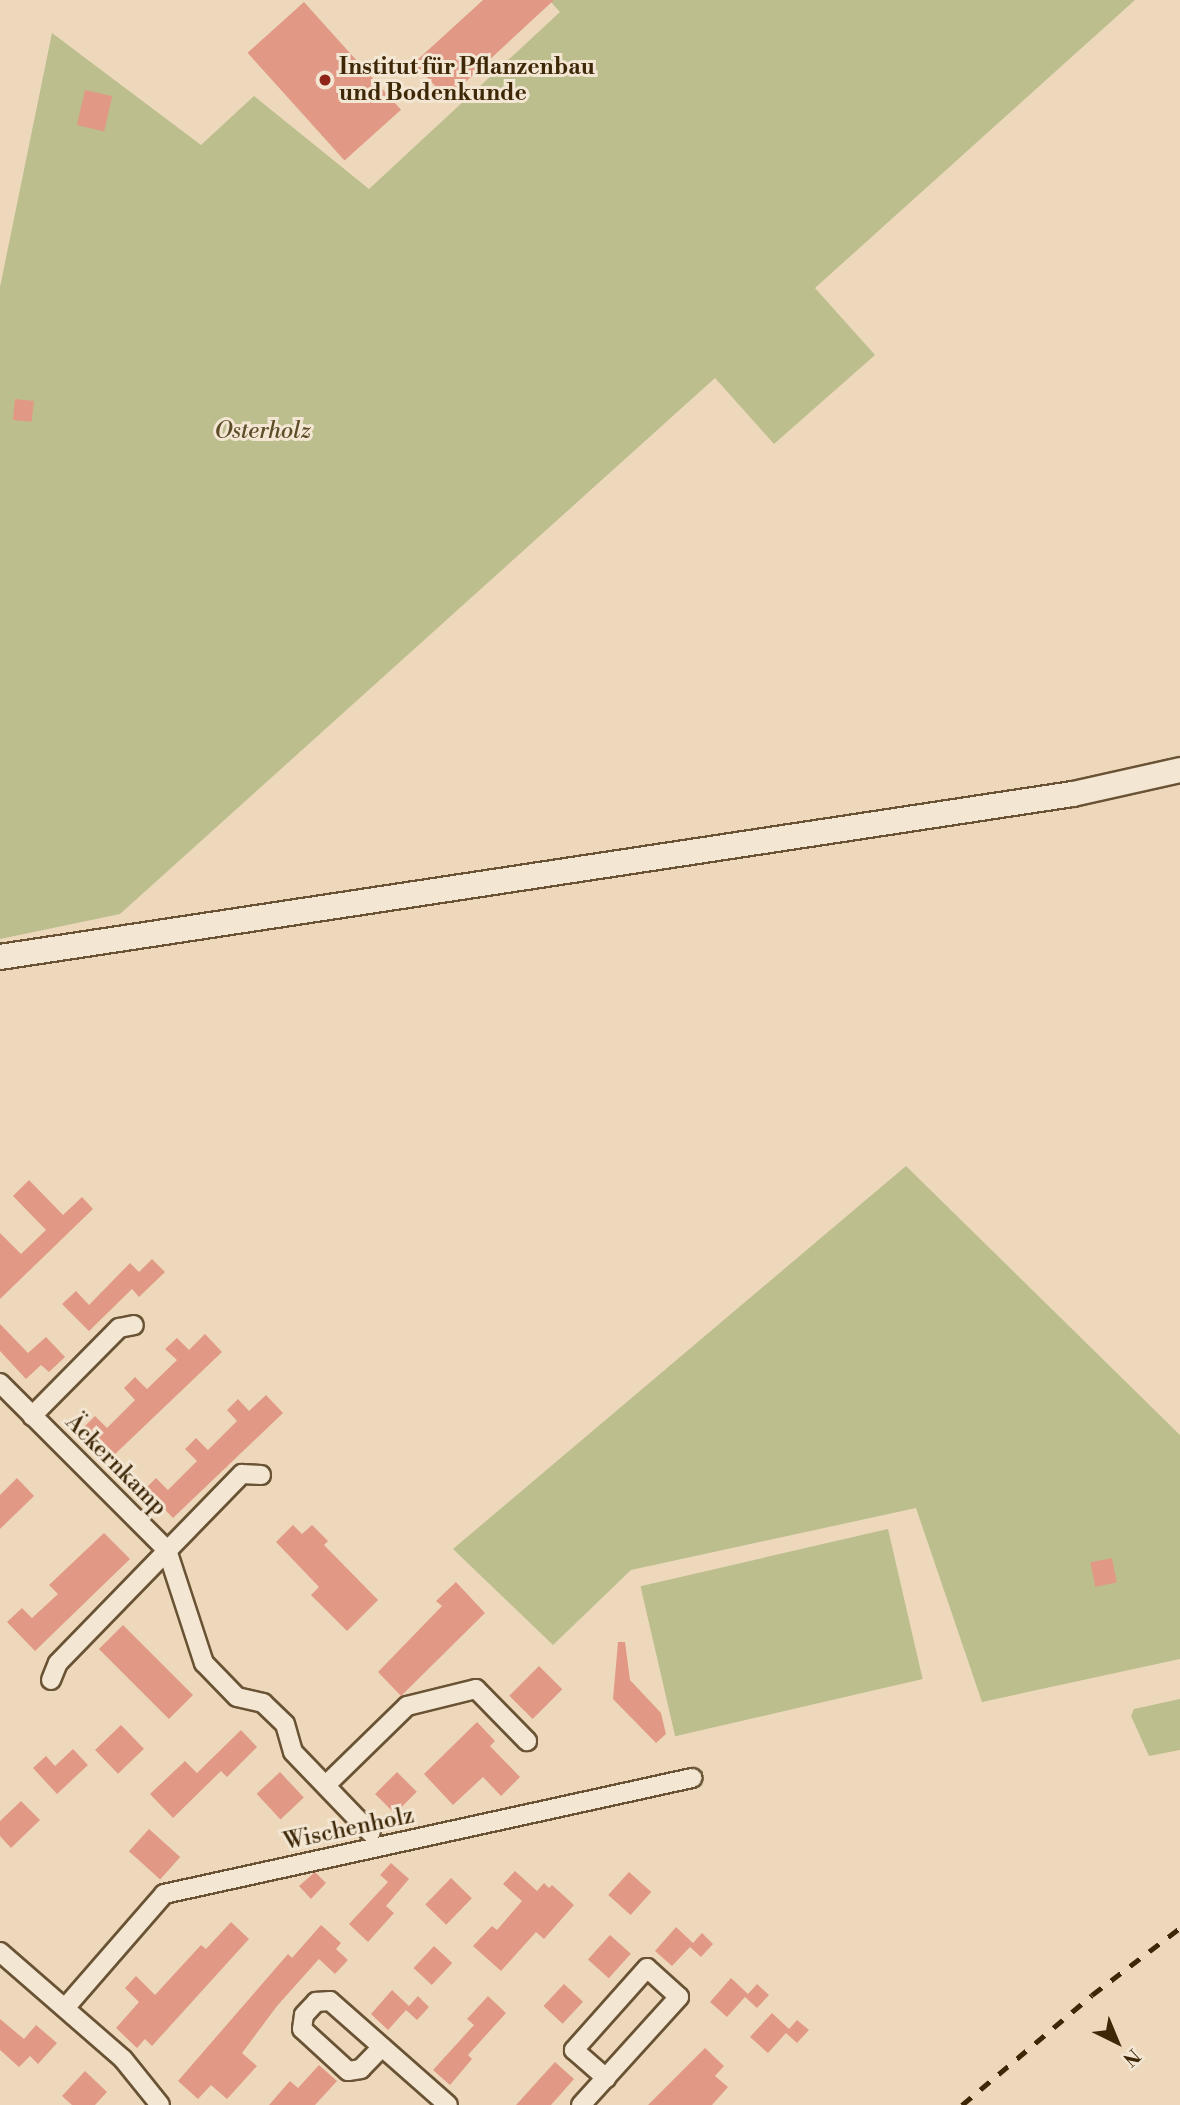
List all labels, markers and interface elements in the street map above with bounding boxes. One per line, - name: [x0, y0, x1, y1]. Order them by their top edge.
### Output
- place label: Institut für Pflanzenbau und Bodenkunde: [339, 53, 595, 107]
- marker: Institut für Pflanzenbau und Bodenkunde: [317, 72, 333, 88]
- park label: Osterholz: [215, 417, 311, 445]
- street label: Äckernkamp: [60, 1409, 172, 1521]
- street label: Wischenholz: [281, 1802, 417, 1856]
- north arrow: [1082, 2007, 1152, 2077]
- text: N: [1118, 2043, 1145, 2071]

